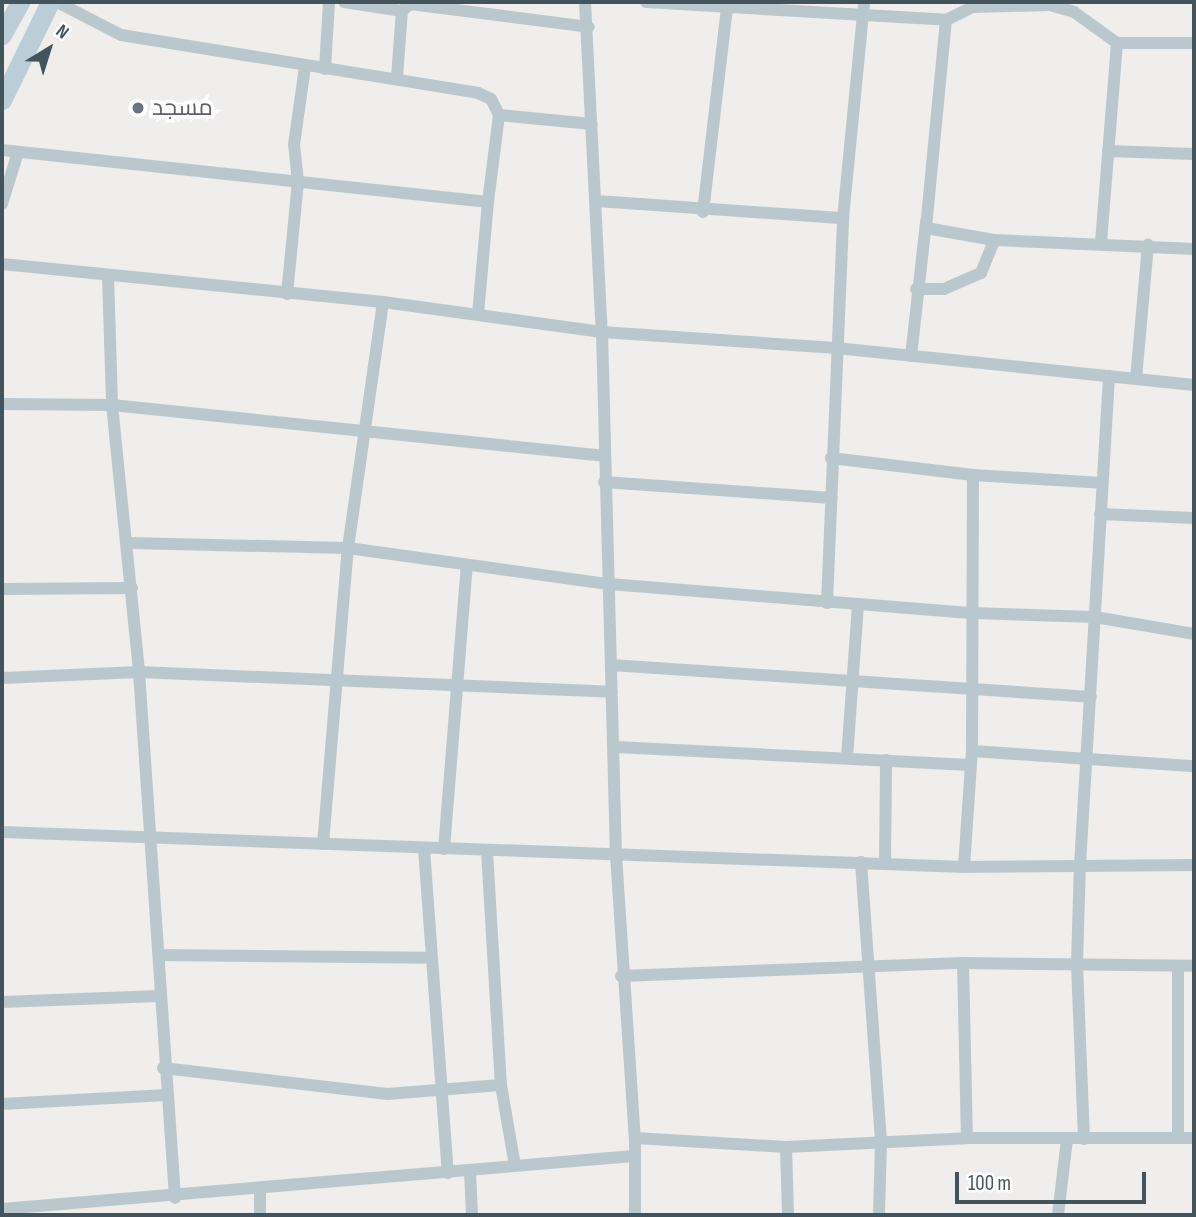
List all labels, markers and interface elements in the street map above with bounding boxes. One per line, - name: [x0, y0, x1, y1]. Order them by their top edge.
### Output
- north arrow: [14, 14, 84, 84]
- text: N: [51, 20, 73, 44]
- place label: مسجد: [152, 94, 213, 122]
- marker: مسجد: [130, 100, 146, 116]
- scale bar: [958, 1158, 1149, 1202]
- text: 100 m: [968, 1171, 1011, 1196]

